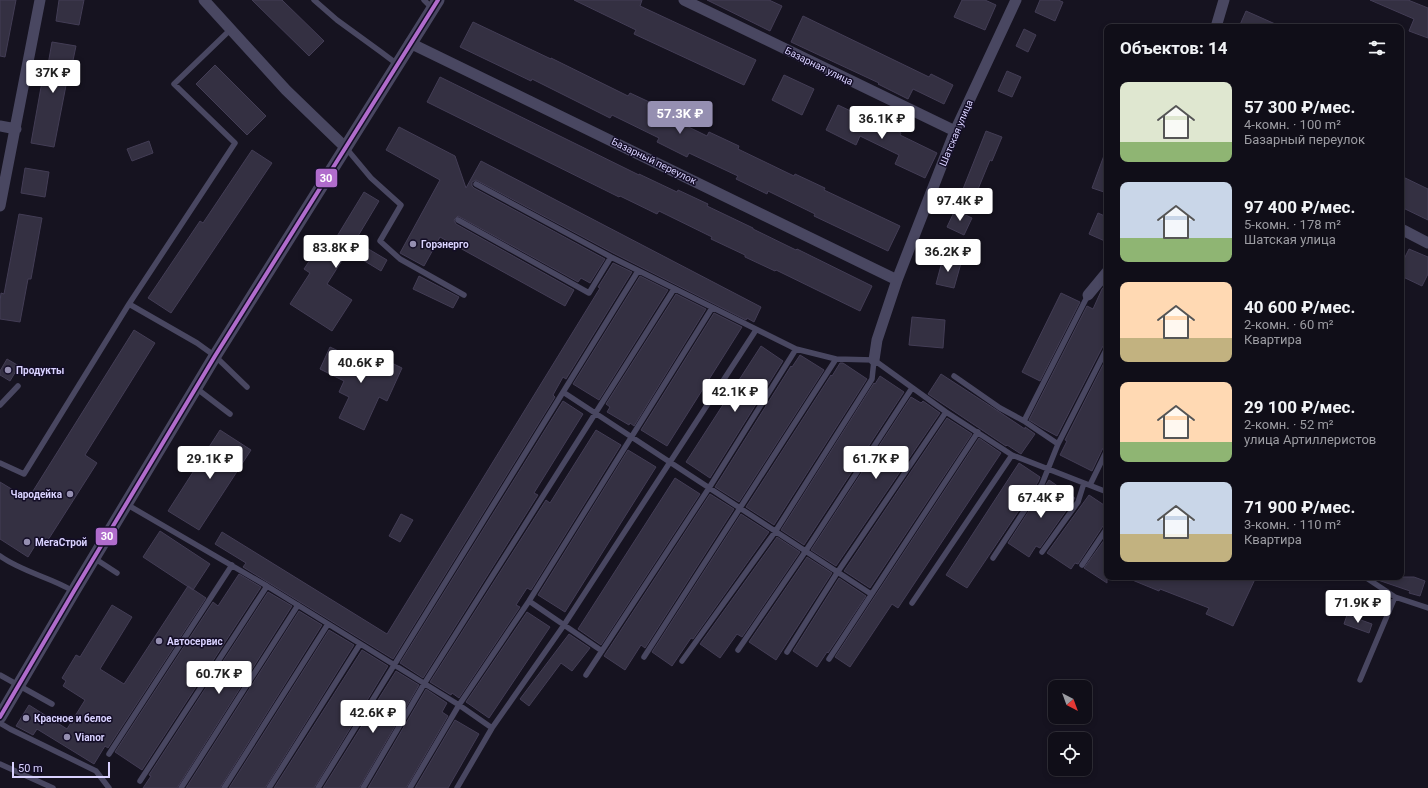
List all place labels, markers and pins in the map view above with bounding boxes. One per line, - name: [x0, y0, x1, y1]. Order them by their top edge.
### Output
- pin: 37K ₽: [25, 60, 81, 94]
- pin: 57.3K ₽: [643, 101, 717, 135]
- pin: 36.1K ₽: [845, 106, 919, 140]
- pin: 97.4K ₽: [923, 188, 997, 222]
- pin: 83.8K ₽: [299, 235, 373, 269]
- marker: Горэнерго: [408, 239, 418, 249]
- place label: Горэнерго: [421, 239, 469, 250]
- pin: 36.2K ₽: [911, 239, 985, 273]
- pin: 40.6K ₽: [324, 350, 398, 384]
- marker: Продукты: [3, 365, 13, 375]
- place label: Продукты: [16, 365, 64, 376]
- pin: 42.1K ₽: [698, 379, 772, 413]
- pin: 29.1K ₽: [173, 446, 247, 480]
- pin: 61.7K ₽: [839, 446, 913, 480]
- pin: 67.4K ₽: [1004, 485, 1078, 519]
- place label: Чародейка: [10, 489, 63, 500]
- marker: Чародейка: [65, 489, 75, 499]
- marker: МегаСтрой: [22, 537, 32, 547]
- place label: МегаСтрой: [35, 537, 88, 548]
- pin: 71.9K ₽: [1321, 590, 1395, 624]
- marker: Автосервис: [154, 636, 164, 646]
- place label: Автосервис: [167, 636, 223, 647]
- pin: 60.7K ₽: [182, 661, 256, 695]
- pin: 42.6K ₽: [336, 700, 410, 734]
- marker: Красное и белое: [21, 713, 31, 723]
- place label: Красное и белое: [34, 713, 112, 724]
- marker: Vianor: [62, 732, 72, 742]
- place label: Vianor: [75, 732, 105, 743]

